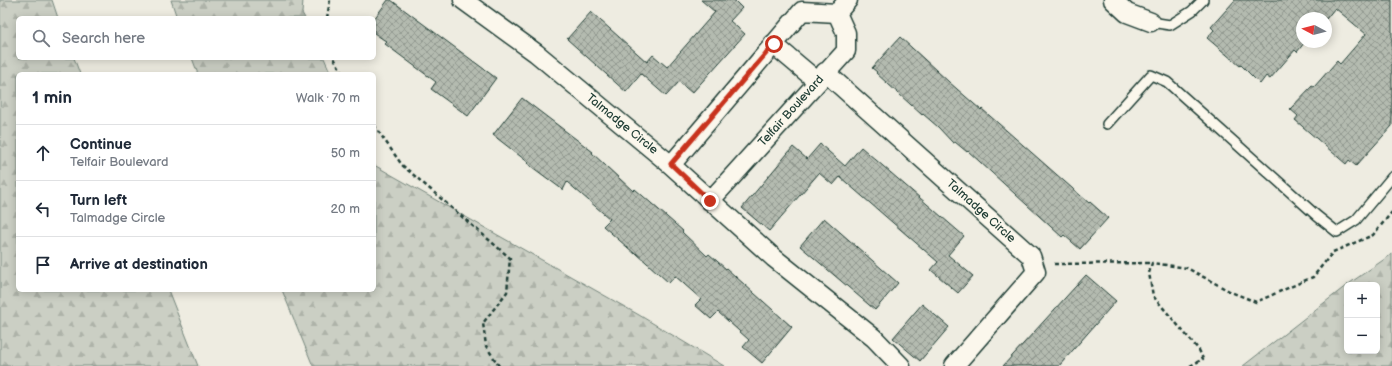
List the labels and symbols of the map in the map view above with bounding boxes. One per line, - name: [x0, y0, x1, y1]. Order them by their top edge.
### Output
- north arrow: [1296, 12, 1332, 48]
- route start: [765, 35, 783, 53]
- street label: Telfair Boulevard: [755, 72, 827, 150]
- street label: Talmadge Circle: [583, 91, 661, 157]
- street label: Talmadge Circle: [943, 176, 1019, 246]
- route end: [701, 192, 719, 210]

